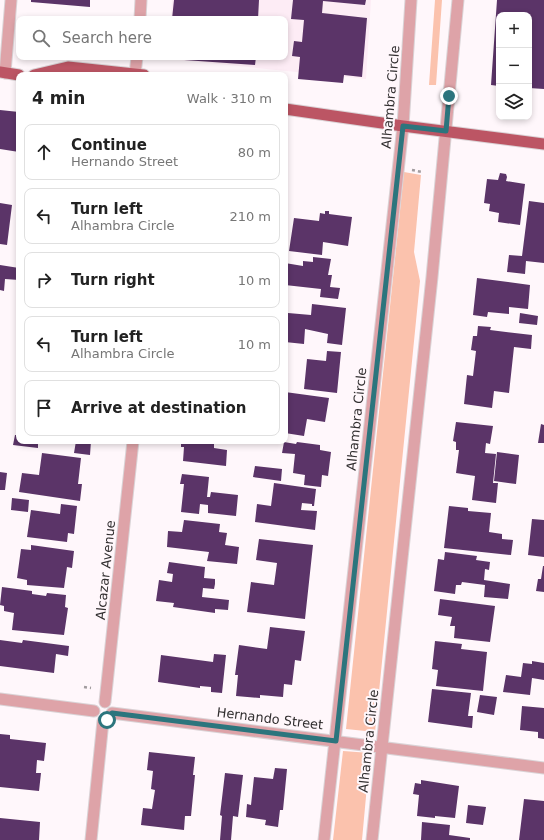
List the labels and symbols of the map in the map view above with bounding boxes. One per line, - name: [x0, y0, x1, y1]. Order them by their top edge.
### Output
- street label: Alhambra Circle: [379, 45, 402, 149]
- route end: [440, 87, 458, 105]
- street label: Alhambra Circle: [344, 367, 369, 471]
- street label: Alcazar Avenue: [93, 519, 118, 621]
- street label: Alhambra Circle: [356, 689, 381, 793]
- street label: Hernando Street: [216, 705, 324, 732]
- route start: [98, 711, 116, 729]

